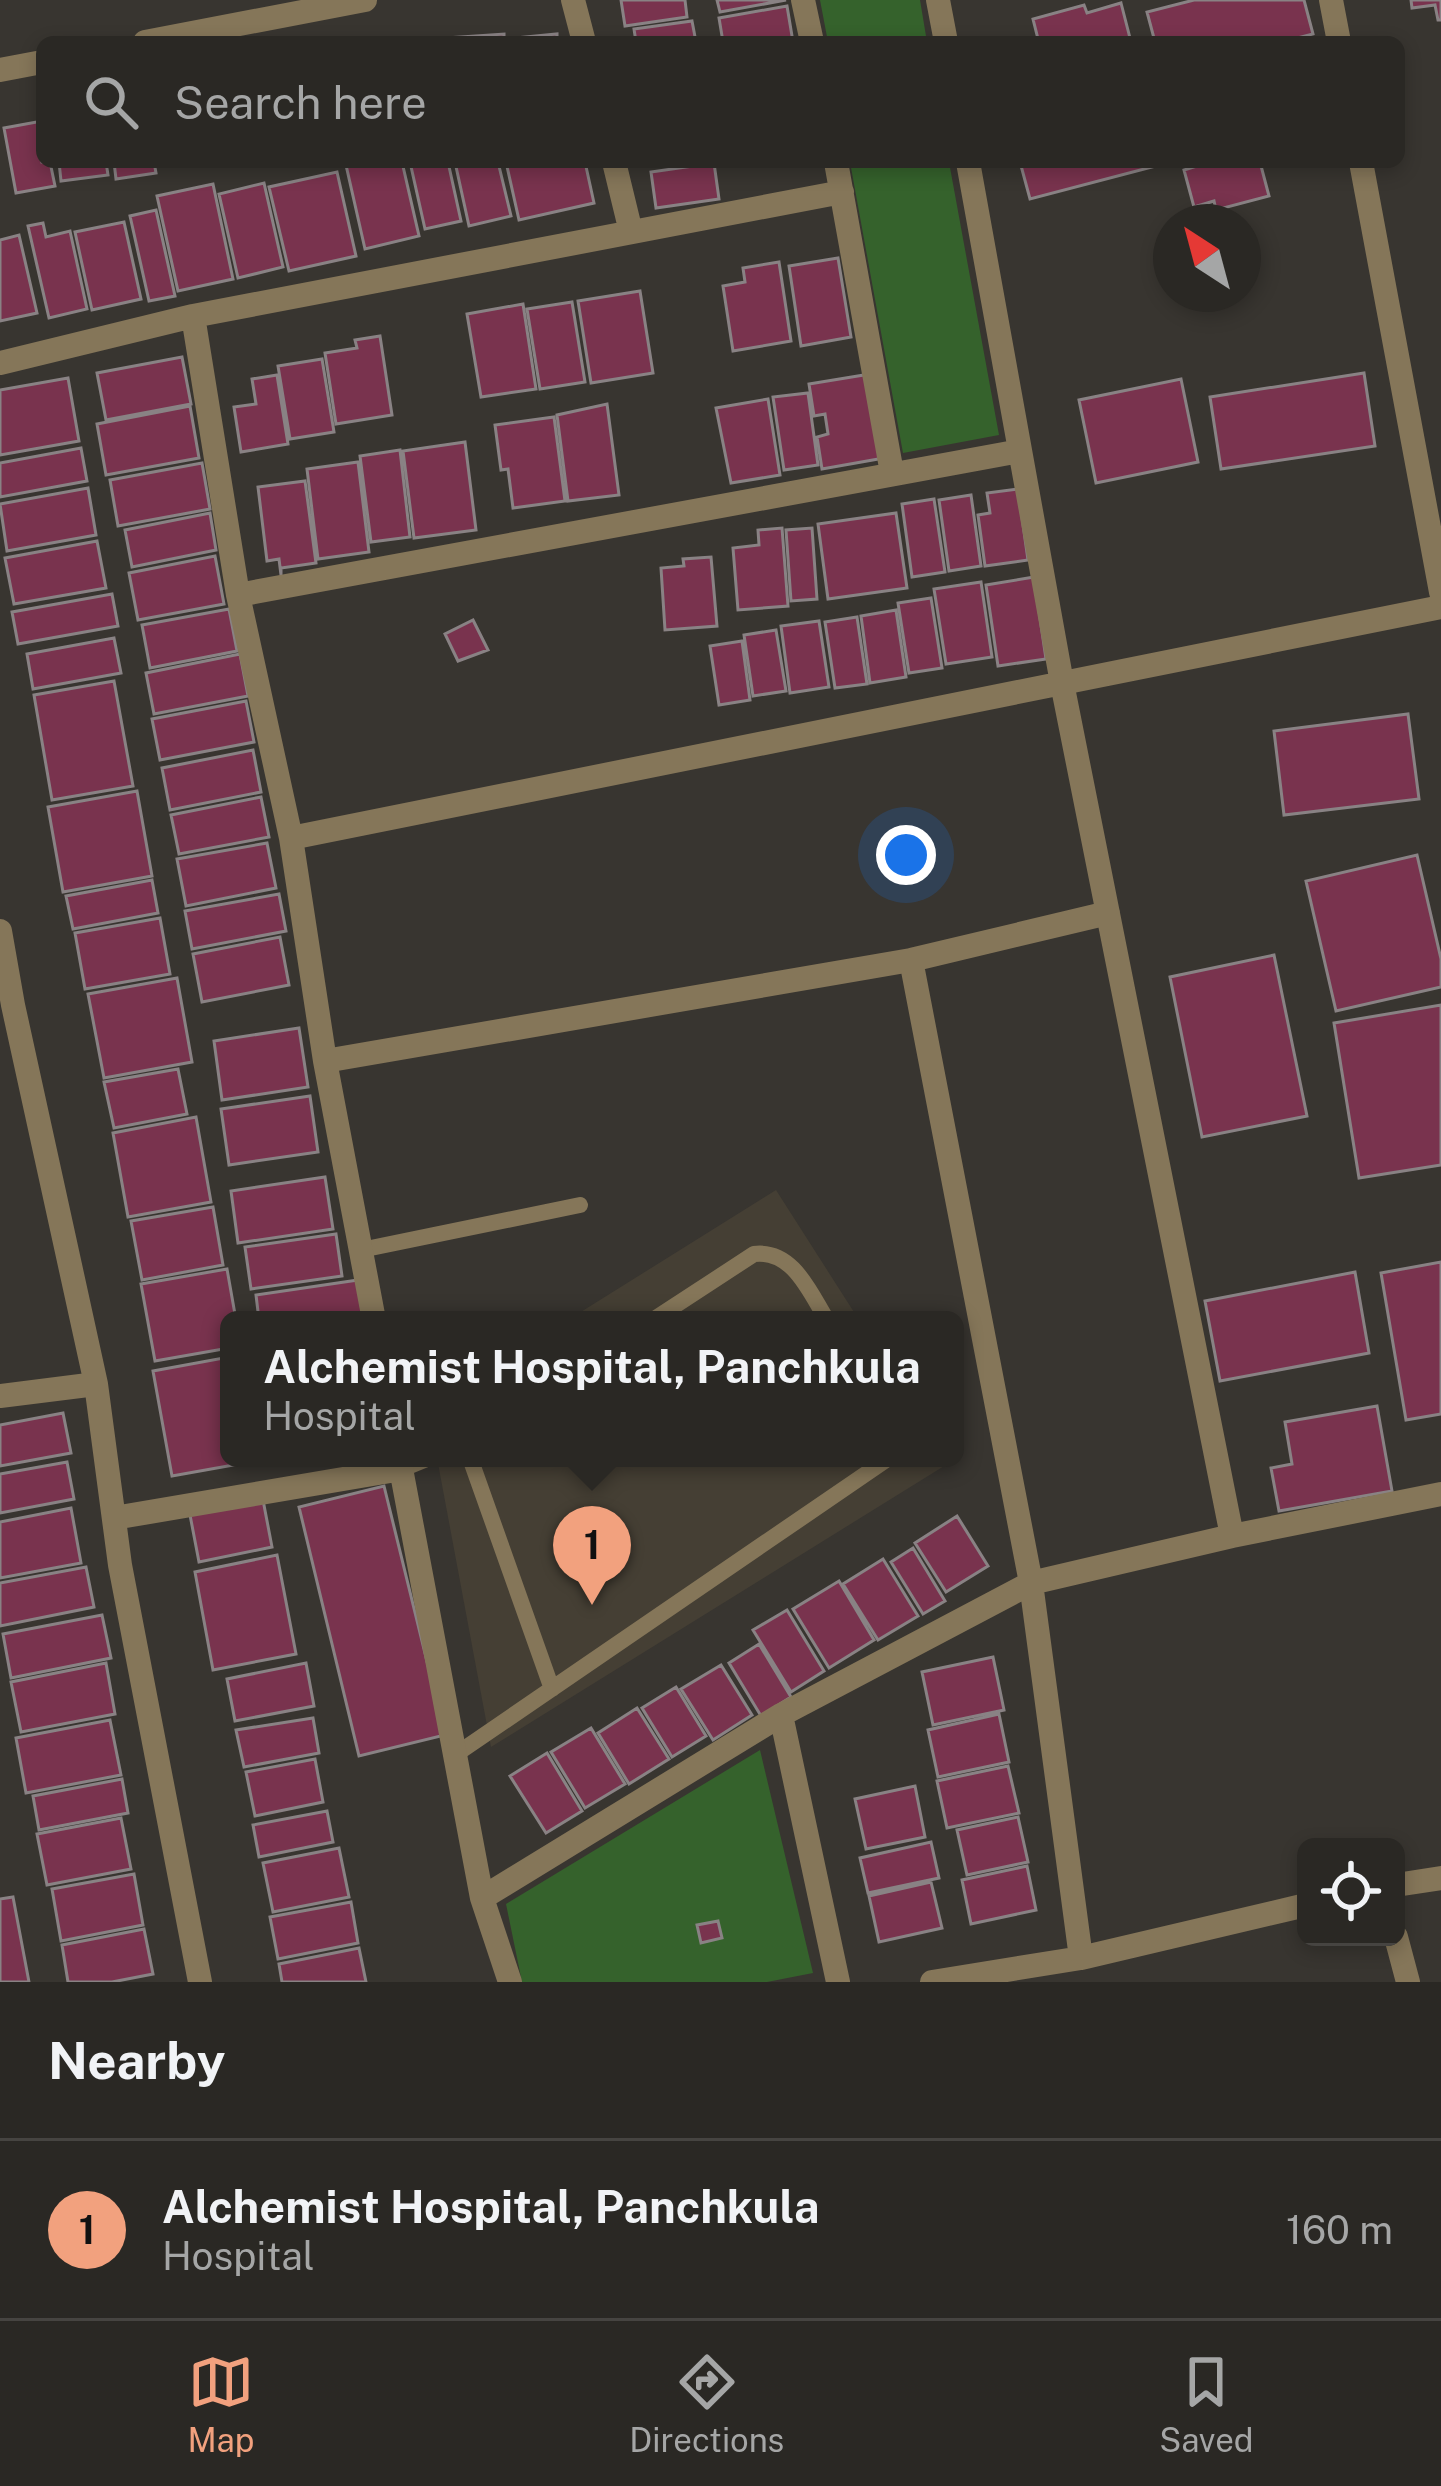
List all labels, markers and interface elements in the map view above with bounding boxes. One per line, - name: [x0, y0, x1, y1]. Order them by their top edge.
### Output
- search box: [36, 36, 1405, 168]
- icon: search: [78, 69, 144, 135]
- text: Search here: [174, 76, 427, 129]
- north arrow: [1153, 204, 1261, 312]
- your location: [876, 825, 936, 885]
- popup: [220, 1311, 964, 1467]
- text: Alchemist Hospital, Panchkula: [263, 1340, 921, 1393]
- text: Hospital: [263, 1393, 416, 1439]
- pin: 1: [553, 1506, 631, 1605]
- map controls: [1297, 1838, 1405, 1946]
- button: locate: [1297, 1838, 1405, 1946]
- text: Nearby: [48, 2031, 225, 2090]
- text: Alchemist Hospital, Panchkula: [162, 2180, 820, 2233]
- text: 1: [79, 2207, 95, 2253]
- text: 160 m: [1286, 2207, 1393, 2253]
- text: Hospital: [162, 2233, 315, 2279]
- tab: Map: [187, 2349, 254, 2459]
- tab: Directions: [629, 2349, 784, 2459]
- tab: Saved: [1159, 2349, 1254, 2459]

